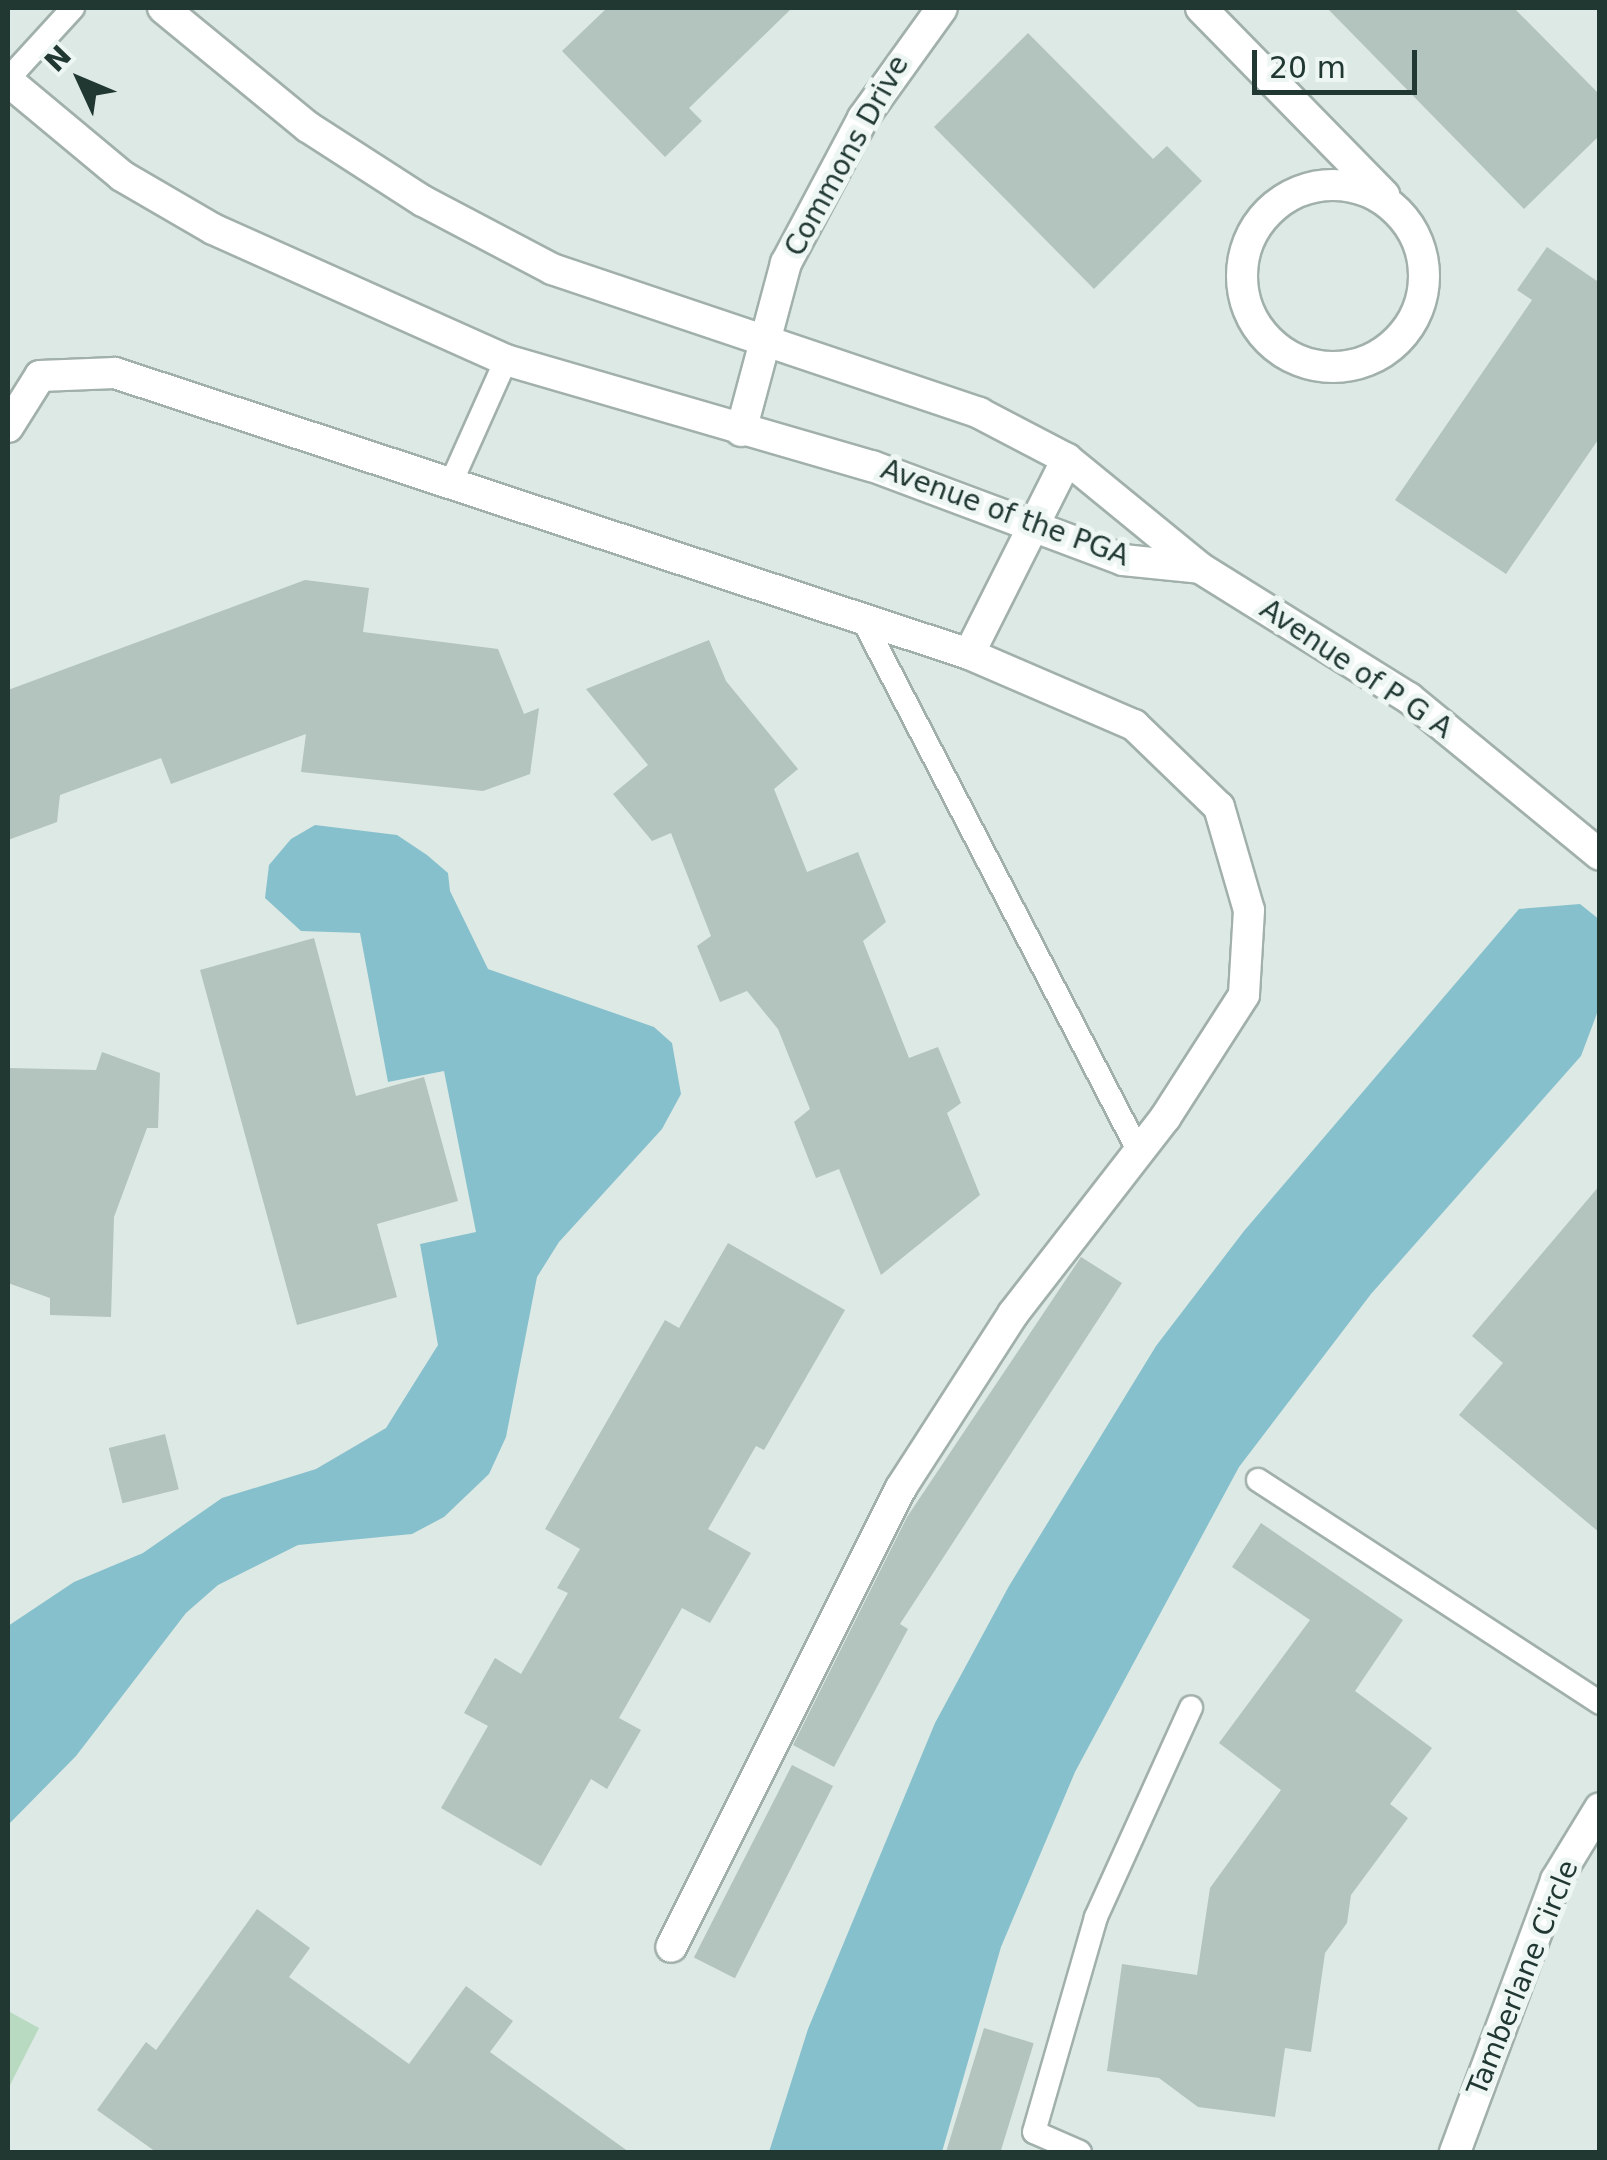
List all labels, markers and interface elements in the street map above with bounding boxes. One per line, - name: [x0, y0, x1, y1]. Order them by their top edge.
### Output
- north arrow: [30, 30, 130, 130]
- scale bar: [1257, 30, 1422, 92]
- text: N: [38, 39, 78, 79]
- street label: Commons Drive: [778, 50, 916, 262]
- text: 20 m: [1269, 50, 1346, 85]
- street label: Avenue of the PGA: [876, 453, 1134, 573]
- street label: Avenue of P G A: [1254, 592, 1458, 746]
- street label: Tamberlane Circle: [1460, 1855, 1586, 2101]

